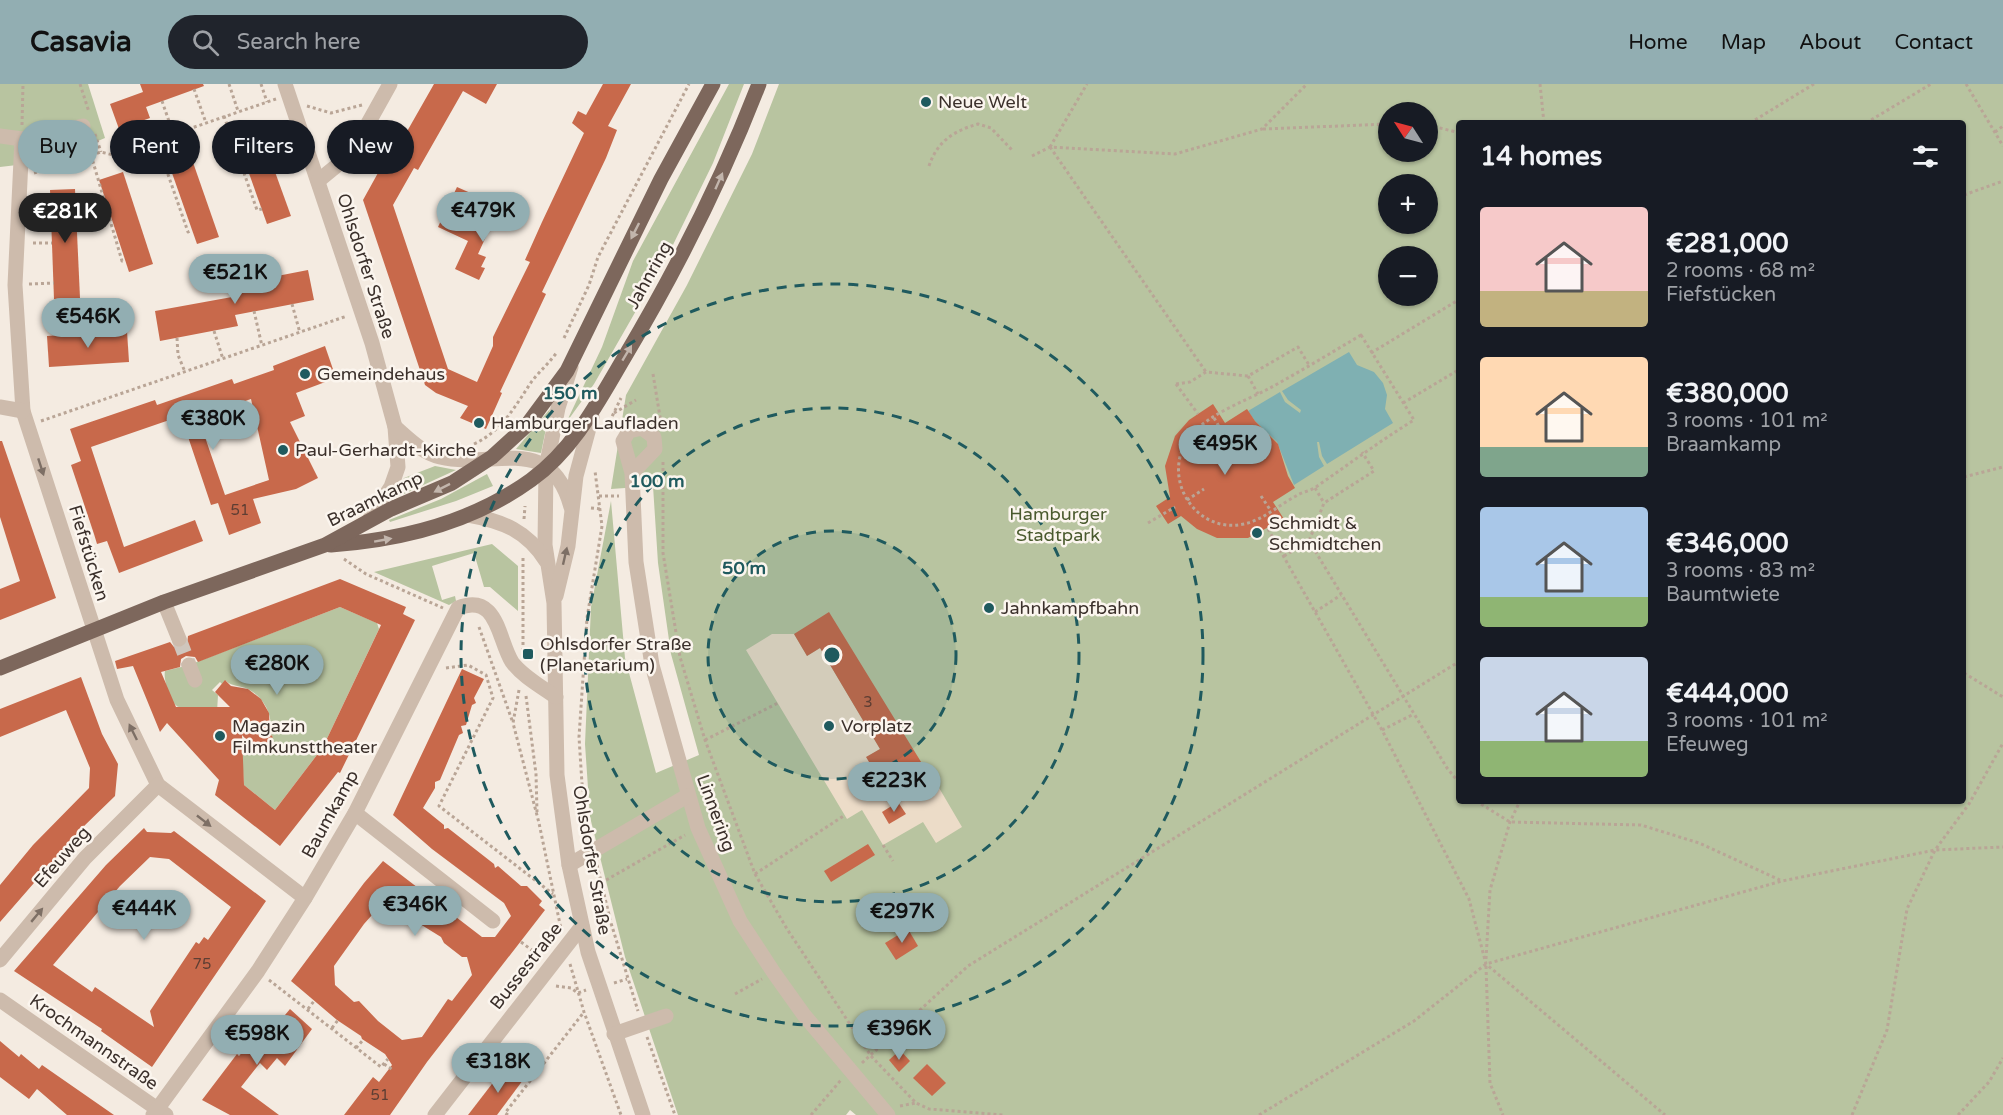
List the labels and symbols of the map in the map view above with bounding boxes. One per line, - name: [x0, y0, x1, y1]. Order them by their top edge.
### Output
- place label: Neue Welt: [938, 91, 1027, 113]
- marker: Neue Welt: [919, 95, 933, 109]
- north arrow: [1378, 102, 1438, 162]
- one-way arrow: [714, 171, 724, 189]
- street label: Ohlsdorfer Straße: [332, 191, 400, 341]
- pin: €479K: [441, 192, 525, 243]
- pin: €281K: [23, 193, 107, 244]
- one-way arrow: [630, 223, 640, 240]
- street label: Jahnring: [621, 237, 677, 313]
- pin: €521K: [193, 254, 277, 305]
- pin: €546K: [46, 298, 130, 349]
- one-way arrow: [622, 345, 633, 361]
- place label: Gemeindehaus: [317, 363, 445, 385]
- marker: Gemeindehaus: [298, 367, 312, 381]
- text: 150 m: [542, 382, 598, 404]
- pin: €380K: [171, 400, 255, 451]
- place label: Hamburger Laufladen: [491, 412, 679, 434]
- marker: Hamburger Laufladen: [472, 416, 486, 430]
- pin: €495K: [1183, 425, 1267, 476]
- place label: Paul-Gerhardt-Kirche: [295, 439, 476, 461]
- marker: Paul-Gerhardt-Kirche: [276, 443, 290, 457]
- one-way arrow: [37, 458, 47, 476]
- street label: Braamkamp: [324, 466, 426, 532]
- text: 100 m: [629, 470, 685, 492]
- one-way arrow: [433, 482, 451, 492]
- house number: 51: [231, 501, 249, 519]
- street label: Fiefstücken: [64, 502, 114, 604]
- park label: Hamburger Stadtpark: [1009, 503, 1107, 546]
- place label: Schmidt & Schmidtchen: [1269, 512, 1381, 555]
- marker: Schmidt & Schmidtchen: [1250, 526, 1264, 540]
- one-way arrow: [373, 535, 392, 544]
- one-way arrow: [561, 547, 571, 565]
- text: 50 m: [722, 557, 766, 579]
- place label: Jahnkampfbahn: [1001, 597, 1139, 619]
- marker: Jahnkampfbahn: [982, 601, 996, 615]
- place label: Ohlsdorfer Straße (Planetarium): [540, 633, 692, 676]
- pin: €280K: [235, 645, 319, 696]
- centre of rings: [822, 645, 842, 665]
- marker: Ohlsdorfer Straße (Planetarium): [521, 647, 535, 661]
- house number: 3: [863, 693, 873, 711]
- place label: Magazin Filmkunsttheater: [232, 715, 377, 758]
- place label: Vorplatz: [841, 715, 912, 737]
- marker: Vorplatz: [822, 719, 836, 733]
- one-way arrow: [128, 724, 137, 741]
- marker: Magazin Filmkunsttheater: [213, 729, 227, 743]
- pin: €223K: [852, 762, 936, 813]
- street label: Baumkamp: [297, 766, 363, 862]
- street label: Linnering: [692, 771, 740, 855]
- street label: Ohlsdorfer Straße: [568, 783, 616, 937]
- one-way arrow: [197, 814, 212, 826]
- street label: Efeuweg: [29, 822, 95, 892]
- pin: €346K: [373, 886, 457, 937]
- pin: €444K: [102, 890, 186, 941]
- pin: €297K: [860, 893, 944, 944]
- one-way arrow: [31, 907, 44, 923]
- street label: Bussestraße: [485, 918, 567, 1014]
- house number: 75: [193, 955, 211, 973]
- street label: Krochmannstraße: [25, 989, 163, 1095]
- pin: €396K: [857, 1010, 941, 1061]
- pin: €598K: [215, 1015, 299, 1066]
- pin: €318K: [456, 1043, 540, 1094]
- house number: 51: [371, 1086, 389, 1104]

